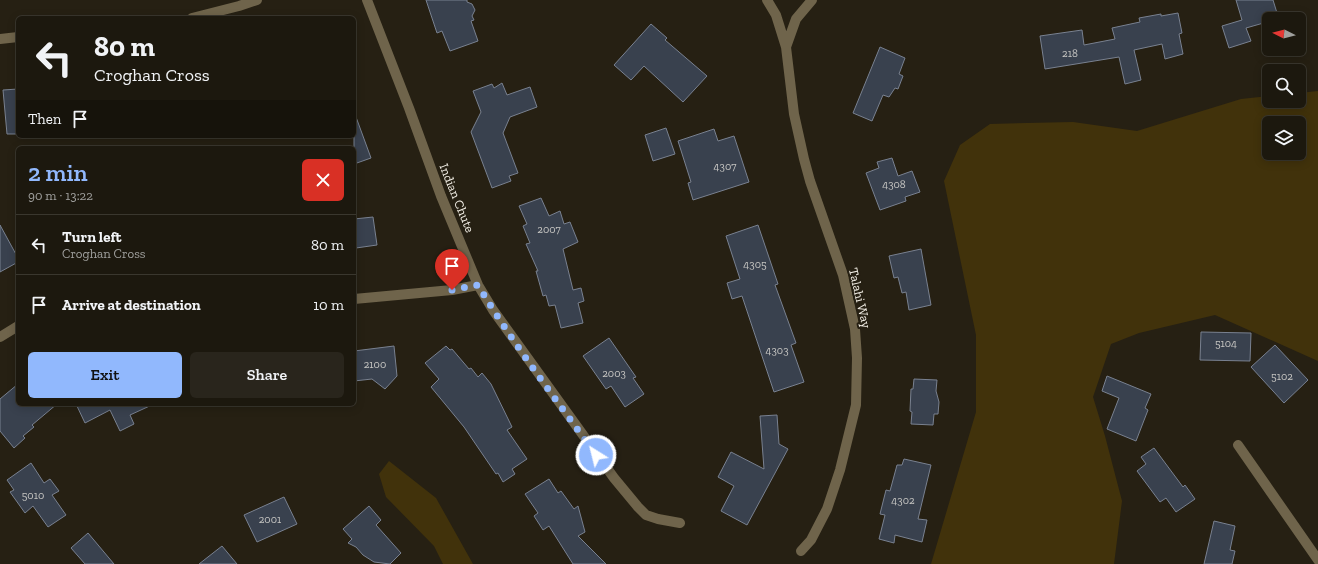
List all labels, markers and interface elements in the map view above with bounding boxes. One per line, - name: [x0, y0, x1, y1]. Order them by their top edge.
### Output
- north arrow: [1262, 12, 1306, 56]
- map controls: [1262, 12, 1306, 160]
- text: 80 m: [94, 30, 155, 63]
- icon: left: [28, 32, 80, 84]
- house number: 218: [1062, 47, 1078, 60]
- text: Croghan Cross: [94, 64, 210, 86]
- button: search: [1262, 64, 1306, 108]
- icon: arrive: [69, 108, 91, 130]
- text: Then: [28, 110, 61, 128]
- button: layers: [1262, 116, 1306, 160]
- text: 2 min: [28, 158, 88, 187]
- button: close: [302, 159, 344, 201]
- house number: 4307: [714, 160, 736, 173]
- street label: Indian Chute: [436, 161, 478, 235]
- house number: 4308: [882, 178, 906, 191]
- text: 90 m · 13:22: [28, 188, 93, 203]
- house number: 2007: [537, 223, 561, 236]
- text: Turn left: [62, 228, 122, 246]
- icon: left: [28, 234, 50, 256]
- text: 80 m: [311, 236, 344, 254]
- text: Croghan Cross: [62, 246, 146, 261]
- pin: [435, 249, 469, 290]
- icon: arrive: [441, 255, 463, 277]
- house number: 4305: [743, 258, 767, 271]
- street label: Talahi Way: [846, 266, 874, 330]
- icon: arrive: [28, 294, 50, 316]
- text: Arrive at destination: [62, 296, 201, 314]
- text: 10 m: [313, 296, 344, 314]
- house number: 5104: [1215, 337, 1237, 350]
- house number: 4303: [765, 344, 789, 357]
- button: Exit: [28, 352, 182, 398]
- button: Share: [190, 352, 344, 398]
- house number: 2100: [364, 358, 386, 371]
- house number: 2003: [602, 367, 626, 380]
- house number: 5102: [1271, 370, 1293, 383]
- position arrow: [575, 434, 617, 476]
- house number: 5010: [22, 489, 44, 502]
- house number: 4302: [891, 494, 915, 507]
- house number: 2001: [259, 513, 282, 526]

